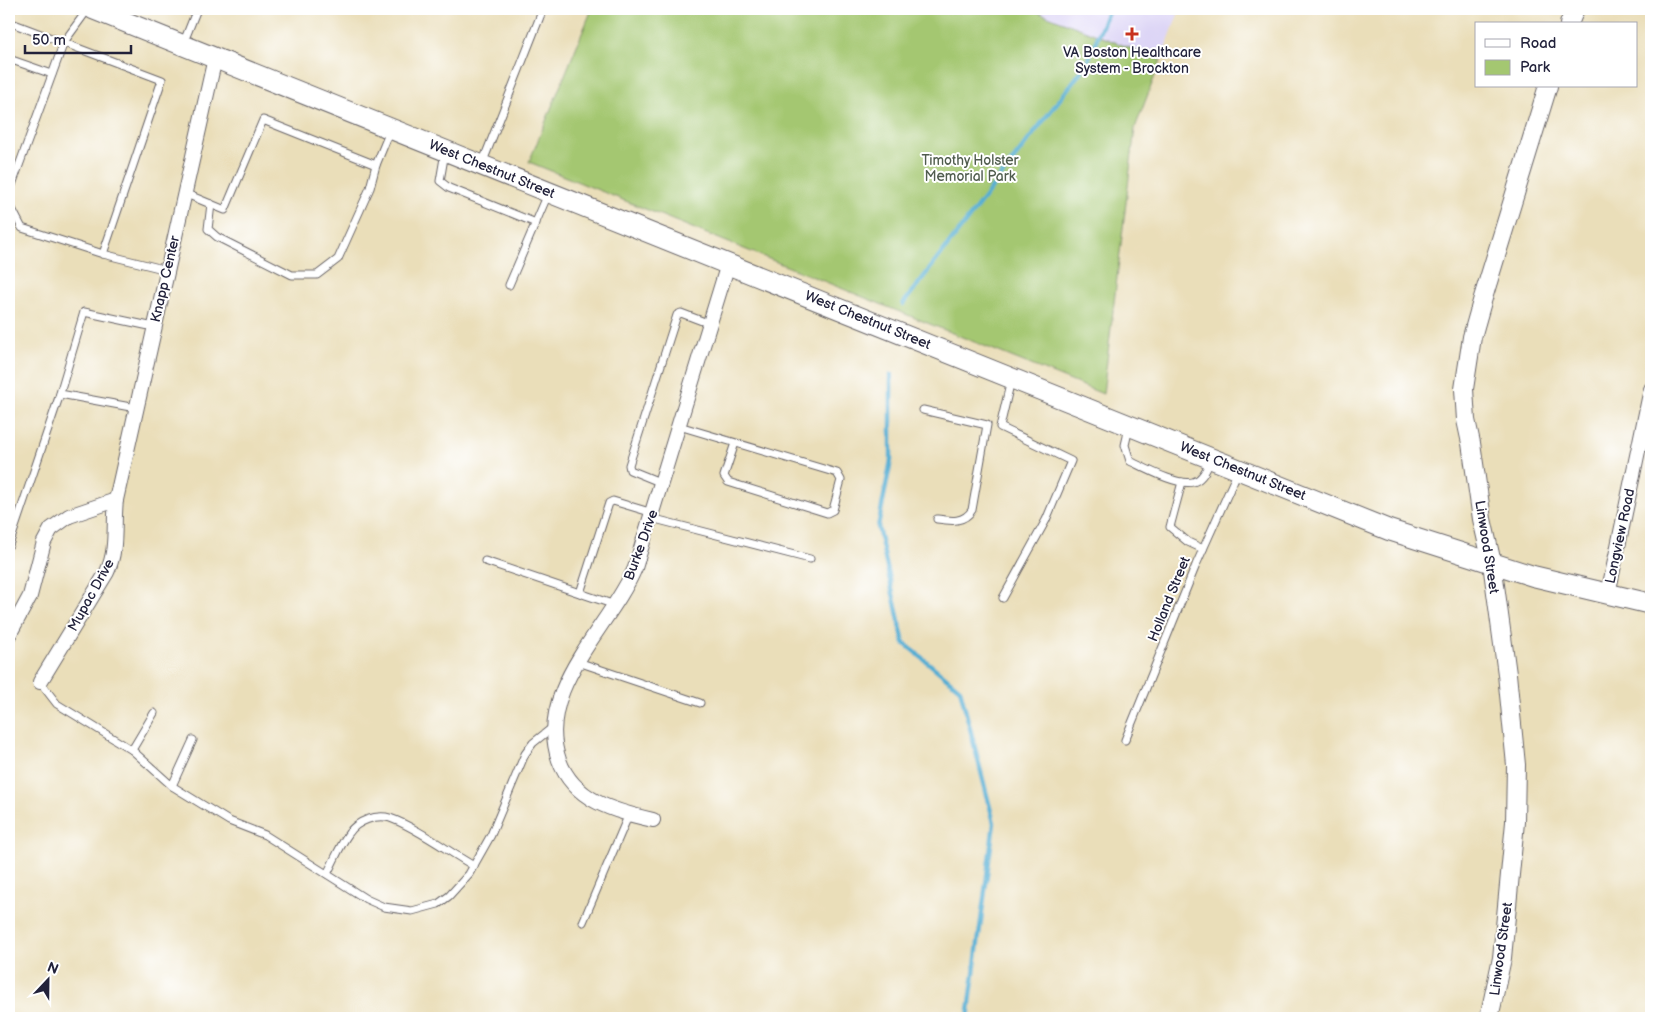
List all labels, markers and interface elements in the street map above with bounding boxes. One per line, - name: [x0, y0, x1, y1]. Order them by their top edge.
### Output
- scale bar: [25, 22, 131, 54]
- legend: [1475, 22, 1638, 88]
- marker: VA Boston Healthcare System - Brockton: [1125, 27, 1139, 41]
- text: 50 m: [32, 31, 66, 50]
- text: Road: [1520, 34, 1556, 53]
- place label: VA Boston Healthcare System - Brockton: [1063, 44, 1201, 77]
- text: Park: [1520, 58, 1551, 77]
- street label: West Chestnut Street: [427, 136, 558, 202]
- park label: Timothy Holster Memorial Park: [921, 152, 1020, 185]
- street label: Knapp Center: [147, 233, 183, 324]
- street label: West Chestnut Street: [803, 287, 934, 353]
- street label: West Chestnut Street: [1178, 438, 1309, 504]
- street label: Longview Road: [1602, 487, 1638, 585]
- street label: Linwood Street: [1471, 499, 1503, 596]
- street label: Burke Drive: [620, 507, 662, 583]
- street label: Holland Street: [1144, 553, 1194, 644]
- street label: Mupac Drive: [64, 556, 118, 634]
- street label: Linwood Street: [1486, 900, 1516, 997]
- north arrow: [22, 954, 72, 1004]
- text: N: [45, 959, 61, 978]

